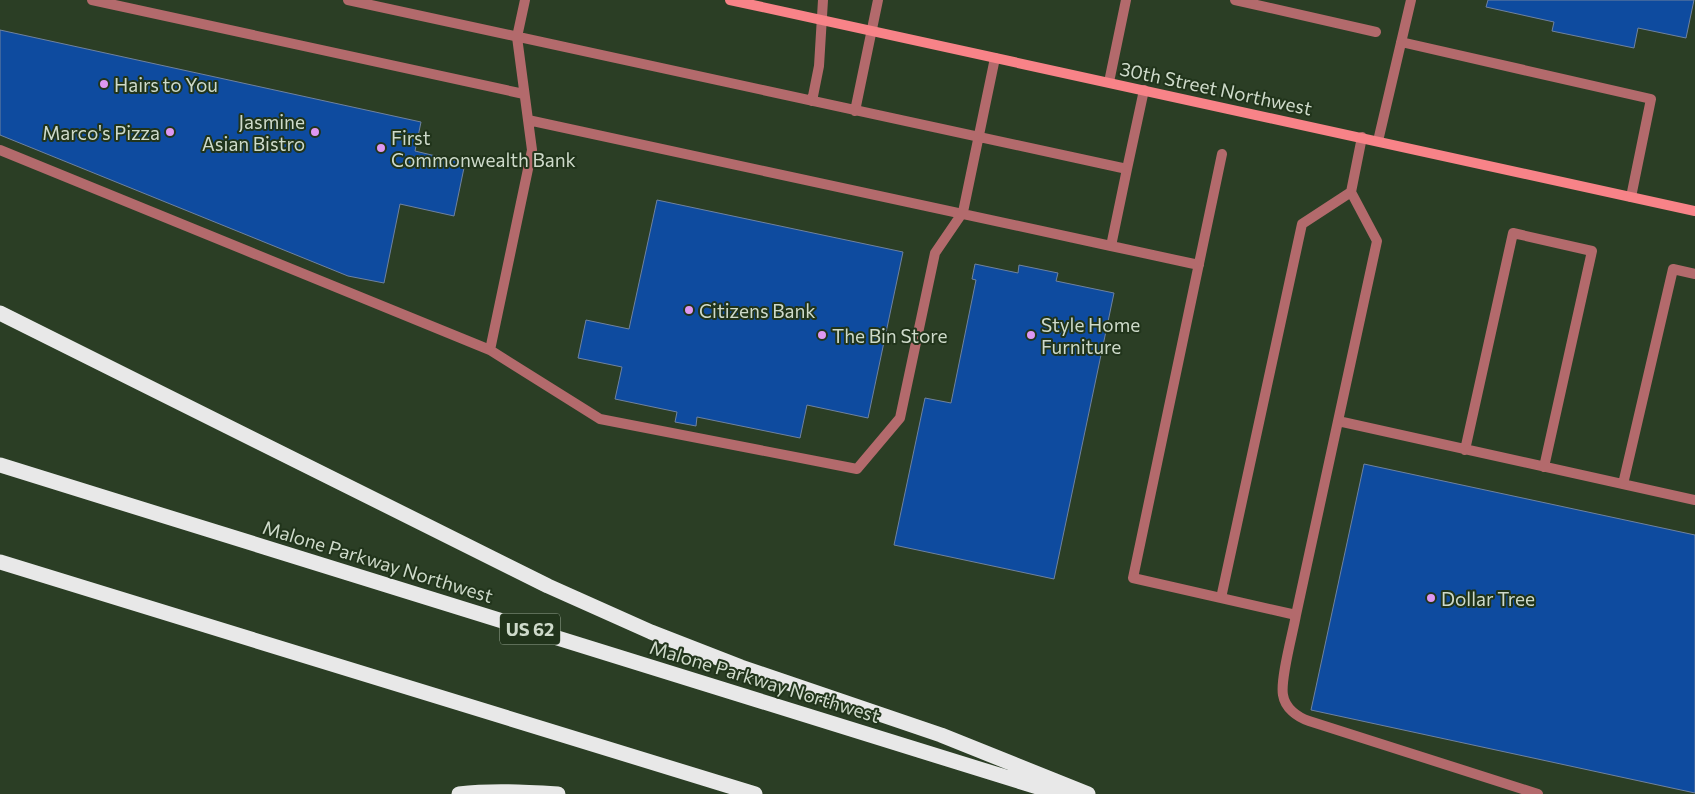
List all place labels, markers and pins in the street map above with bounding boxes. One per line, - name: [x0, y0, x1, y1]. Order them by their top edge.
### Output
- place label: Hairs to You: [114, 73, 218, 96]
- marker: Hairs to You: [98, 78, 110, 90]
- place label: Jasmine Asian Bistro: [202, 110, 305, 155]
- place label: Marco's Pizza: [42, 121, 160, 144]
- marker: Marco's Pizza: [164, 126, 176, 138]
- marker: Jasmine Asian Bistro: [309, 126, 321, 138]
- place label: First Commonwealth Bank: [391, 126, 576, 171]
- marker: First Commonwealth Bank: [375, 142, 387, 154]
- place label: Citizens Bank: [699, 299, 816, 322]
- marker: Citizens Bank: [683, 304, 695, 316]
- place label: Style Home Furniture: [1041, 313, 1140, 358]
- place label: The Bin Store: [832, 324, 948, 347]
- marker: The Bin Store: [816, 329, 828, 341]
- marker: Style Home Furniture: [1025, 329, 1037, 341]
- place label: Dollar Tree: [1441, 587, 1535, 610]
- marker: Dollar Tree: [1425, 592, 1437, 604]

